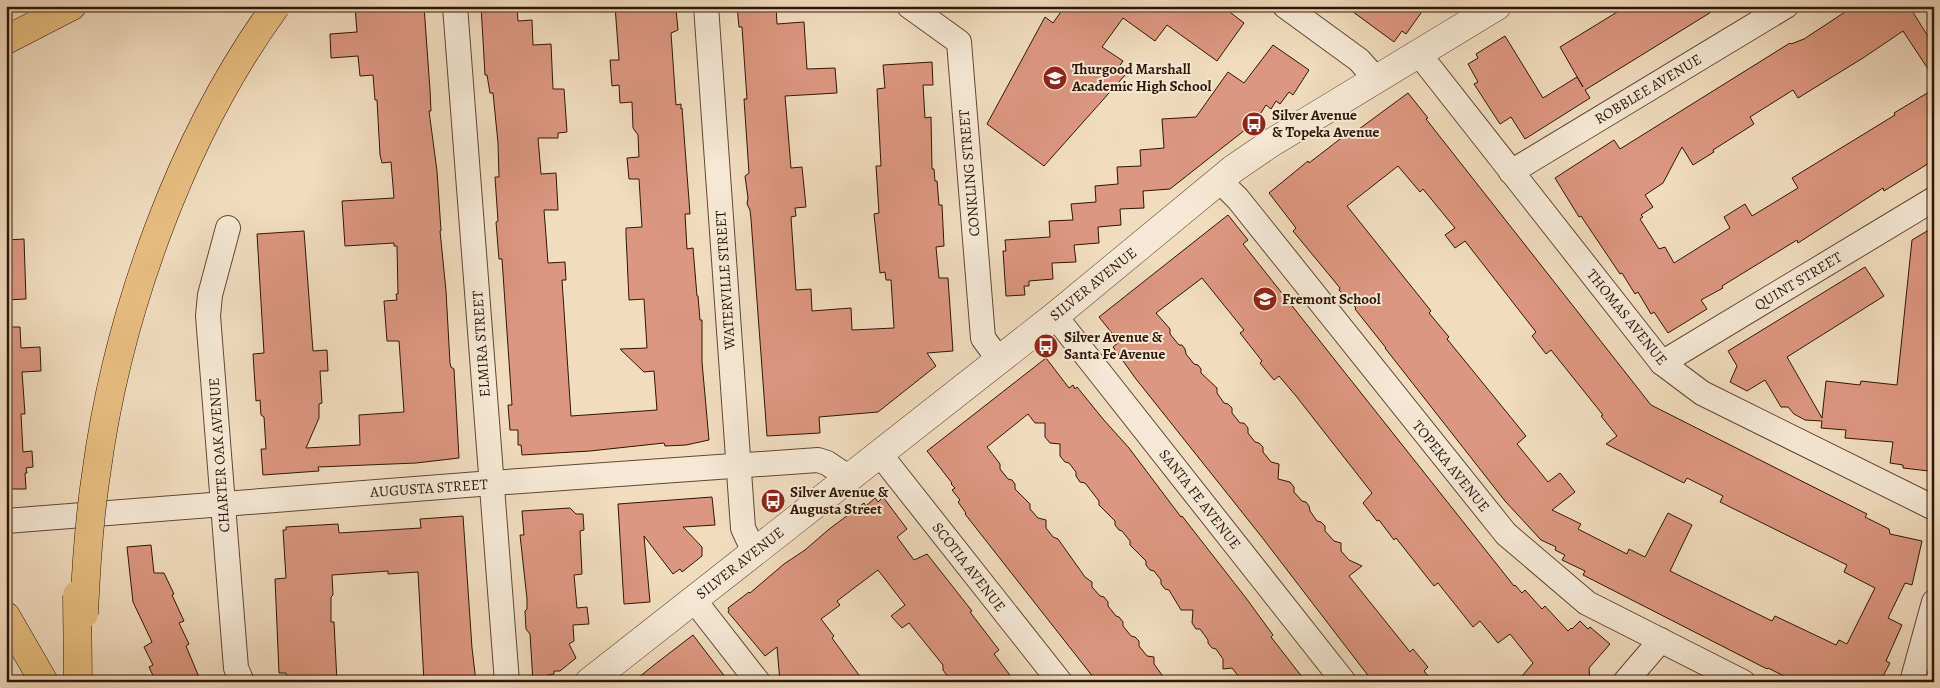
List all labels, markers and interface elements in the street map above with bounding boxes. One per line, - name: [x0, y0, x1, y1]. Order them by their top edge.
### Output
- street label: ROBBLEE AVENUE: [1591, 49, 1705, 129]
- place label: Thurgood Marshall Academic High School: [1071, 59, 1211, 96]
- school or university icon: Thurgood Marshall Academic High School: [1042, 65, 1068, 91]
- place label: Silver Avenue & Topeka Avenue: [1272, 105, 1380, 142]
- street label: CONKLING STREET: [953, 108, 985, 237]
- bus stop icon: Silver Avenue & Topeka Avenue: [1241, 111, 1267, 137]
- street label: WATERVILLE STREET: [710, 209, 740, 351]
- street label: SILVER AVENUE: [1045, 243, 1141, 325]
- street label: QUINT STREET: [1750, 247, 1846, 315]
- street label: THOMAS AVENUE: [1582, 265, 1672, 369]
- school or university icon: Fremont School: [1252, 286, 1278, 312]
- street label: ELMIRA STREET: [467, 289, 495, 398]
- place label: Fremont School: [1282, 289, 1381, 309]
- place label: Silver Avenue & Santa Fe Avenue: [1064, 327, 1166, 364]
- bus stop icon: Silver Avenue & Santa Fe Avenue: [1033, 333, 1059, 359]
- street label: CHARTER OAK AVENUE: [204, 377, 234, 533]
- street label: TOPEKA AVENUE: [1408, 416, 1494, 516]
- street label: SANTA FE AVENUE: [1154, 445, 1246, 553]
- street label: AUGUSTA STREET: [369, 474, 489, 502]
- place label: Silver Avenue & Augusta Street: [789, 482, 889, 519]
- bus stop icon: Silver Avenue & Augusta Street: [760, 488, 786, 514]
- street label: SCOTIA AVENUE: [928, 518, 1010, 616]
- street label: SILVER AVENUE: [692, 522, 788, 604]

